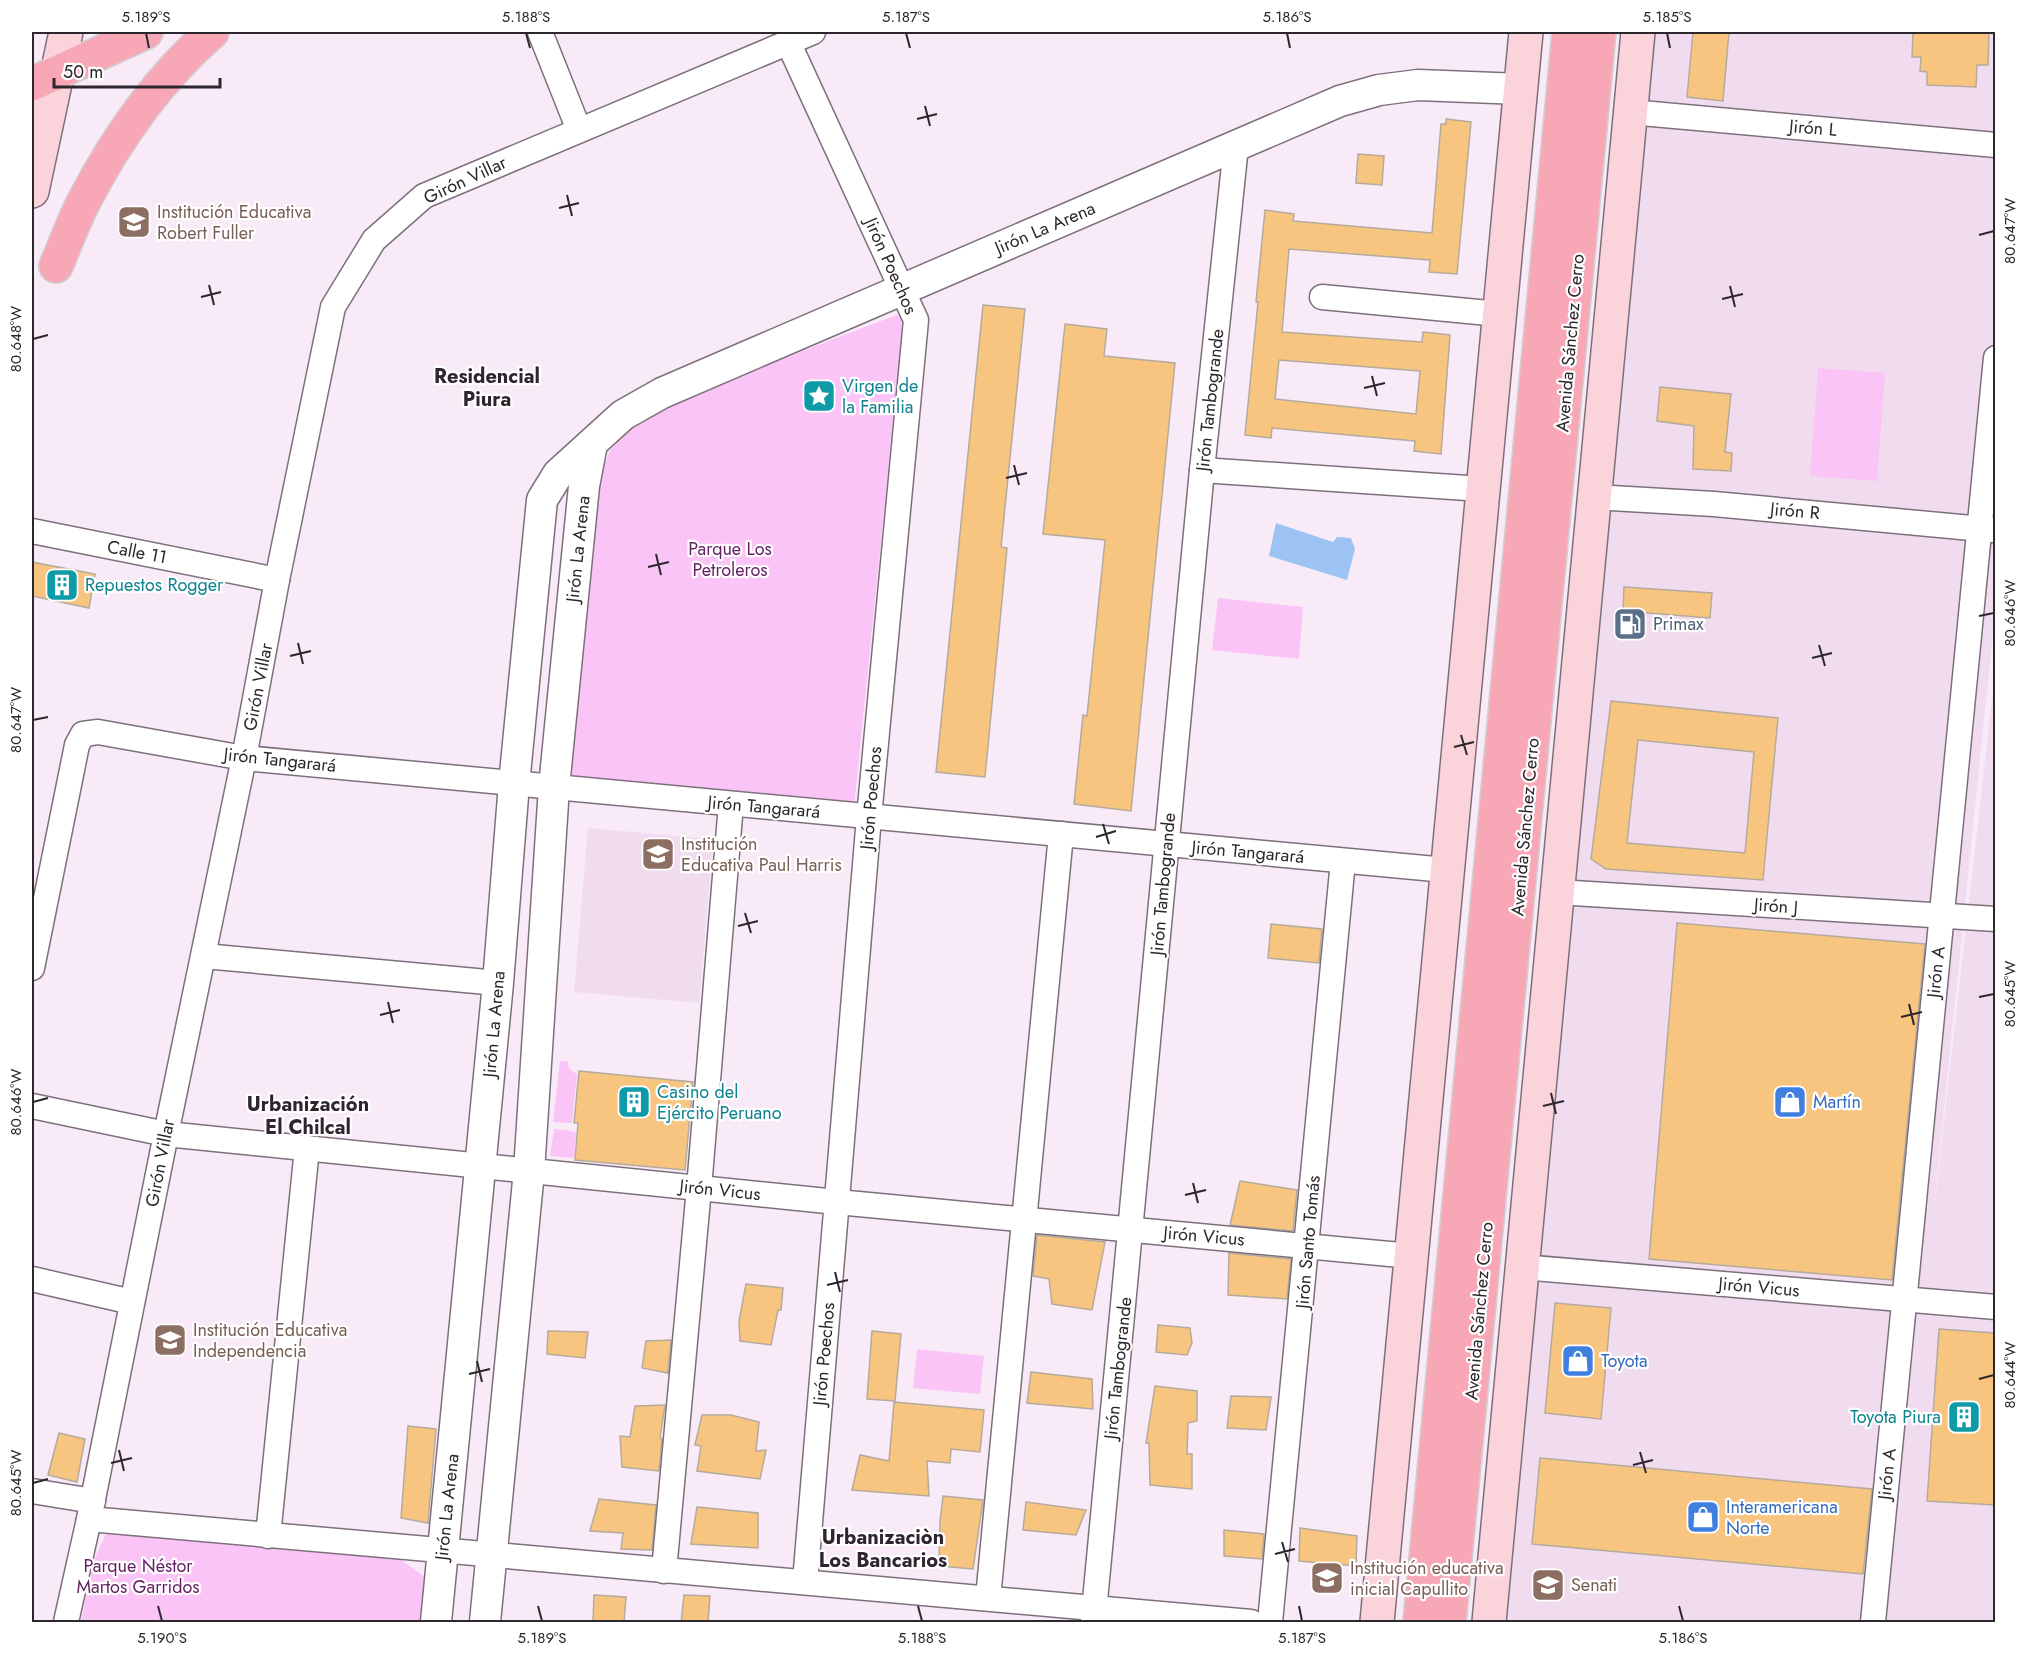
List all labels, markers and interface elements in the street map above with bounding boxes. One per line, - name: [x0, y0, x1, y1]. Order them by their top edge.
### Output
- text: 5.189°S: [122, 6, 170, 28]
- text: 5.188°S: [502, 6, 550, 28]
- text: 5.187°S: [882, 6, 930, 28]
- text: 5.186°S: [1263, 6, 1311, 28]
- text: 5.185°S: [1643, 6, 1691, 28]
- scale bar: [54, 51, 220, 89]
- text: 50 m: [63, 59, 103, 85]
- street label: Jirón L: [1786, 113, 1838, 143]
- street label: Girón Villar: [419, 149, 512, 211]
- street label: Jirón La Arena: [989, 195, 1099, 262]
- text: 80.647°W: [1999, 198, 2021, 264]
- place label: Institución Educativa Robert Fuller: [157, 199, 311, 246]
- school or university icon: Institución Educativa Robert Fuller: [116, 204, 152, 240]
- street label: Jirón Poechos: [857, 212, 924, 318]
- street label: Avenida Sánchez Cerro: [1549, 253, 1591, 433]
- text: 80.648°W: [5, 306, 27, 372]
- street label: Jirón Tambogrande: [1189, 328, 1230, 474]
- district label: Residencial Piura: [434, 362, 540, 414]
- place label: Virgen de la Familia: [842, 373, 918, 420]
- place icon: Virgen de la Familia: [801, 378, 837, 414]
- street label: Jirón La Arena: [559, 494, 597, 606]
- street label: Jirón R: [1767, 496, 1821, 526]
- street label: Calle 11: [105, 534, 169, 570]
- park label: Parque Los Petroleros: [688, 536, 772, 583]
- building icon: Repuestos Rogger: [44, 567, 80, 603]
- place label: Repuestos Rogger: [85, 572, 224, 598]
- text: 80.646°W: [1999, 579, 2021, 646]
- fuel station icon: Primax: [1612, 606, 1648, 642]
- place label: Primax: [1653, 611, 1704, 637]
- street label: Girón Villar: [237, 640, 279, 733]
- text: 80.647°W: [5, 687, 27, 753]
- street label: Avenida Sánchez Cerro: [1504, 737, 1546, 917]
- street label: Jirón Tangarará: [221, 741, 338, 779]
- street label: Jirón Poechos: [853, 745, 888, 852]
- street label: Jirón Tangarará: [705, 789, 821, 825]
- street label: Jirón Tambogrande: [1144, 812, 1182, 958]
- place label: Institución Educativa Paul Harris: [681, 831, 842, 878]
- street label: Jirón Tangarará: [1189, 834, 1305, 870]
- school or university icon: Institución Educativa Paul Harris: [640, 836, 676, 872]
- street label: Jirón J: [1751, 891, 1799, 920]
- street label: Jirón A: [1920, 945, 1952, 1001]
- text: 80.645°W: [1999, 961, 2021, 1027]
- street label: Jirón La Arena: [476, 970, 512, 1080]
- text: 80.646°W: [5, 1068, 27, 1135]
- place label: Casino del Ejército Peruano: [657, 1079, 782, 1126]
- building icon: Casino del Ejército Peruano: [616, 1084, 652, 1120]
- shop icon: Martín: [1772, 1084, 1808, 1120]
- place label: Martín: [1813, 1089, 1861, 1115]
- district label: Urbanización El Chilcal: [247, 1090, 369, 1142]
- street label: Girón Villar: [139, 1116, 181, 1209]
- street label: Jirón Vicus: [676, 1173, 762, 1207]
- street label: Jirón Santo Tomás: [1289, 1174, 1327, 1312]
- street label: Jirón Vicus: [1160, 1219, 1246, 1253]
- street label: Avenida Sánchez Cerro: [1458, 1221, 1500, 1401]
- street label: Jirón Vicus: [1715, 1270, 1801, 1304]
- street label: Jirón Tambogrande: [1097, 1296, 1138, 1442]
- street label: Jirón Poechos: [806, 1301, 841, 1408]
- place label: Institución Educativa Independencia: [193, 1317, 347, 1364]
- school or university icon: Institución Educativa Independencia: [152, 1322, 188, 1358]
- text: 80.644°W: [1999, 1341, 2021, 1408]
- shop icon: Toyota: [1560, 1343, 1596, 1379]
- place label: Toyota: [1601, 1348, 1648, 1374]
- building icon: Toyota Piura: [1946, 1399, 1982, 1435]
- place label: Toyota Piura: [1850, 1404, 1941, 1430]
- street label: Jirón A: [1871, 1447, 1903, 1503]
- text: 80.645°W: [5, 1450, 27, 1516]
- street label: Jirón La Arena: [428, 1452, 466, 1564]
- place label: Interamericana Norte: [1726, 1494, 1838, 1541]
- shop icon: Interamericana Norte: [1685, 1499, 1721, 1535]
- district label: Urbanizaciòn Los Bancarios: [819, 1523, 947, 1575]
- park label: Parque Néstor Martos Garridos: [76, 1553, 200, 1600]
- place label: Institución educativa inicial Capullito: [1350, 1555, 1504, 1602]
- school or university icon: Institución educativa inicial Capullito: [1309, 1560, 1345, 1596]
- school or university icon: Senati: [1530, 1567, 1566, 1603]
- place label: Senati: [1571, 1572, 1617, 1598]
- text: 5.190°S: [137, 1627, 187, 1649]
- text: 5.189°S: [518, 1627, 566, 1649]
- text: 5.188°S: [898, 1627, 946, 1649]
- text: 5.187°S: [1278, 1627, 1326, 1649]
- text: 5.186°S: [1659, 1627, 1707, 1649]

